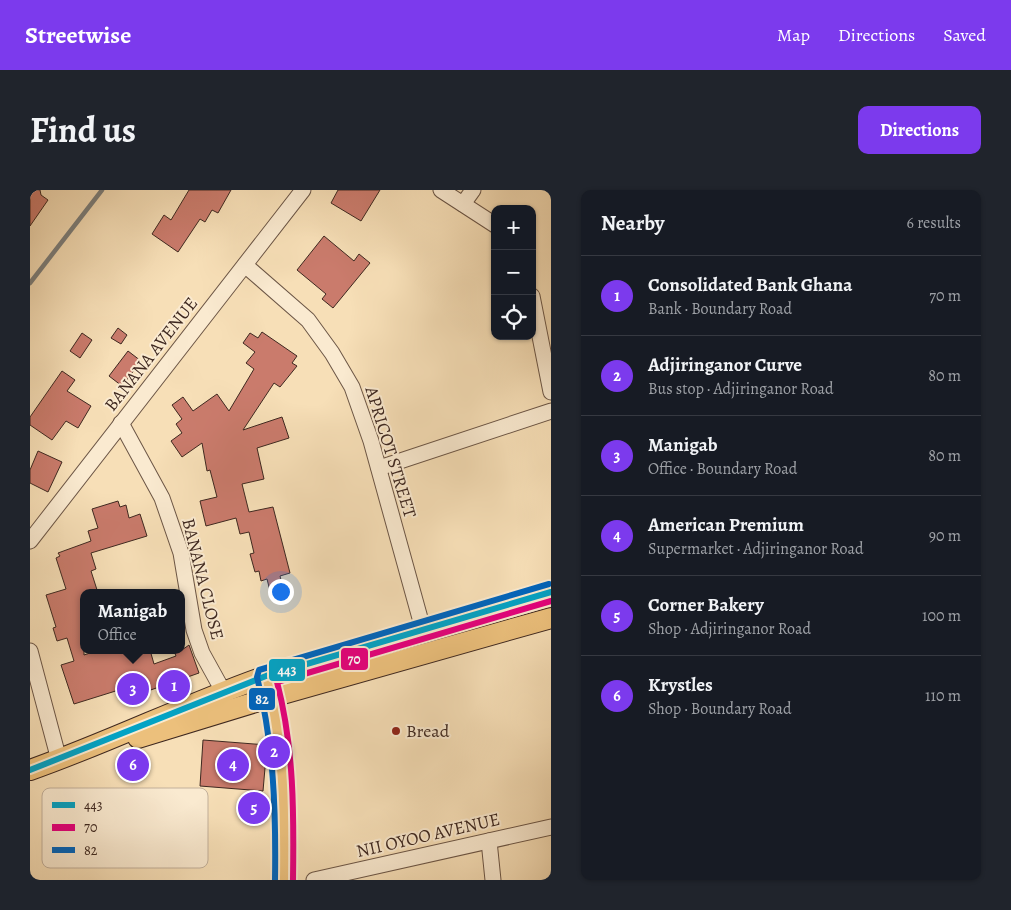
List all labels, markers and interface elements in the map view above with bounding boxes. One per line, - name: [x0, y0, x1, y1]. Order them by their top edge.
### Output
- text: Streetwise: [25, 19, 131, 51]
- text: Map: [777, 23, 810, 47]
- text: Directions: [838, 23, 915, 47]
- text: Saved: [943, 23, 986, 47]
- text: Find us: [30, 106, 136, 154]
- button: Directions: [858, 106, 981, 154]
- map controls: [491, 205, 536, 340]
- button: +: [491, 205, 536, 250]
- text: Nearby: [601, 209, 664, 237]
- text: 6 results: [907, 212, 961, 234]
- button: −: [491, 250, 536, 295]
- text: Consolidated Bank Ghana: [648, 272, 852, 298]
- text: 1: [614, 285, 620, 307]
- text: 70 m: [929, 285, 961, 307]
- street label: BANANA AVENUE: [99, 292, 203, 416]
- button: locate: [491, 295, 536, 340]
- text: Bank · Boundary Road: [648, 298, 792, 320]
- text: Adjiringanor Curve: [648, 352, 802, 378]
- text: 2: [613, 365, 621, 387]
- text: 80 m: [928, 365, 961, 387]
- text: Bus stop · Adjiringanor Road: [648, 378, 834, 400]
- street label: APRICOT STREET: [359, 382, 422, 521]
- text: Manigab: [648, 432, 718, 458]
- text: 3: [614, 445, 620, 467]
- text: 80 m: [928, 445, 961, 467]
- text: Office · Boundary Road: [648, 458, 797, 480]
- text: American Premium: [648, 512, 804, 538]
- street label: BANANA CLOSE: [176, 516, 230, 642]
- text: 4: [613, 525, 621, 547]
- text: 90 m: [929, 525, 961, 547]
- text: Supermarket · Adjiringanor Road: [648, 538, 864, 560]
- your location: [268, 579, 294, 605]
- popup: [80, 589, 185, 654]
- text: Corner Bakery: [648, 592, 764, 618]
- text: Manigab: [98, 598, 167, 624]
- text: 5: [614, 605, 620, 627]
- text: 100 m: [922, 605, 961, 627]
- text: Shop · Adjiringanor Road: [648, 618, 811, 640]
- text: Office: [98, 624, 137, 646]
- line badge: 70: [340, 647, 369, 671]
- text: 70: [347, 650, 361, 669]
- line badge: 443: [268, 658, 306, 682]
- text: 443: [277, 661, 297, 680]
- pin: 1: [158, 667, 190, 705]
- pin: 3: [117, 670, 149, 708]
- text: Krystles: [648, 672, 713, 698]
- text: 6: [613, 685, 621, 707]
- text: 110 m: [925, 685, 961, 707]
- line badge: 82: [248, 687, 276, 711]
- text: 82: [255, 690, 269, 709]
- text: Shop · Boundary Road: [648, 698, 792, 720]
- place label: Bread: [406, 719, 450, 743]
- marker: Bread: [390, 725, 402, 737]
- pin: 2: [258, 733, 290, 771]
- pin: 6: [117, 746, 149, 784]
- pin: 4: [217, 746, 249, 784]
- legend: [42, 788, 208, 868]
- pin: 5: [238, 789, 270, 827]
- text: 443: [84, 796, 103, 815]
- street label: NII OYOO AVENUE: [354, 807, 502, 863]
- text: 70: [84, 818, 97, 837]
- text: 82: [84, 841, 98, 860]

